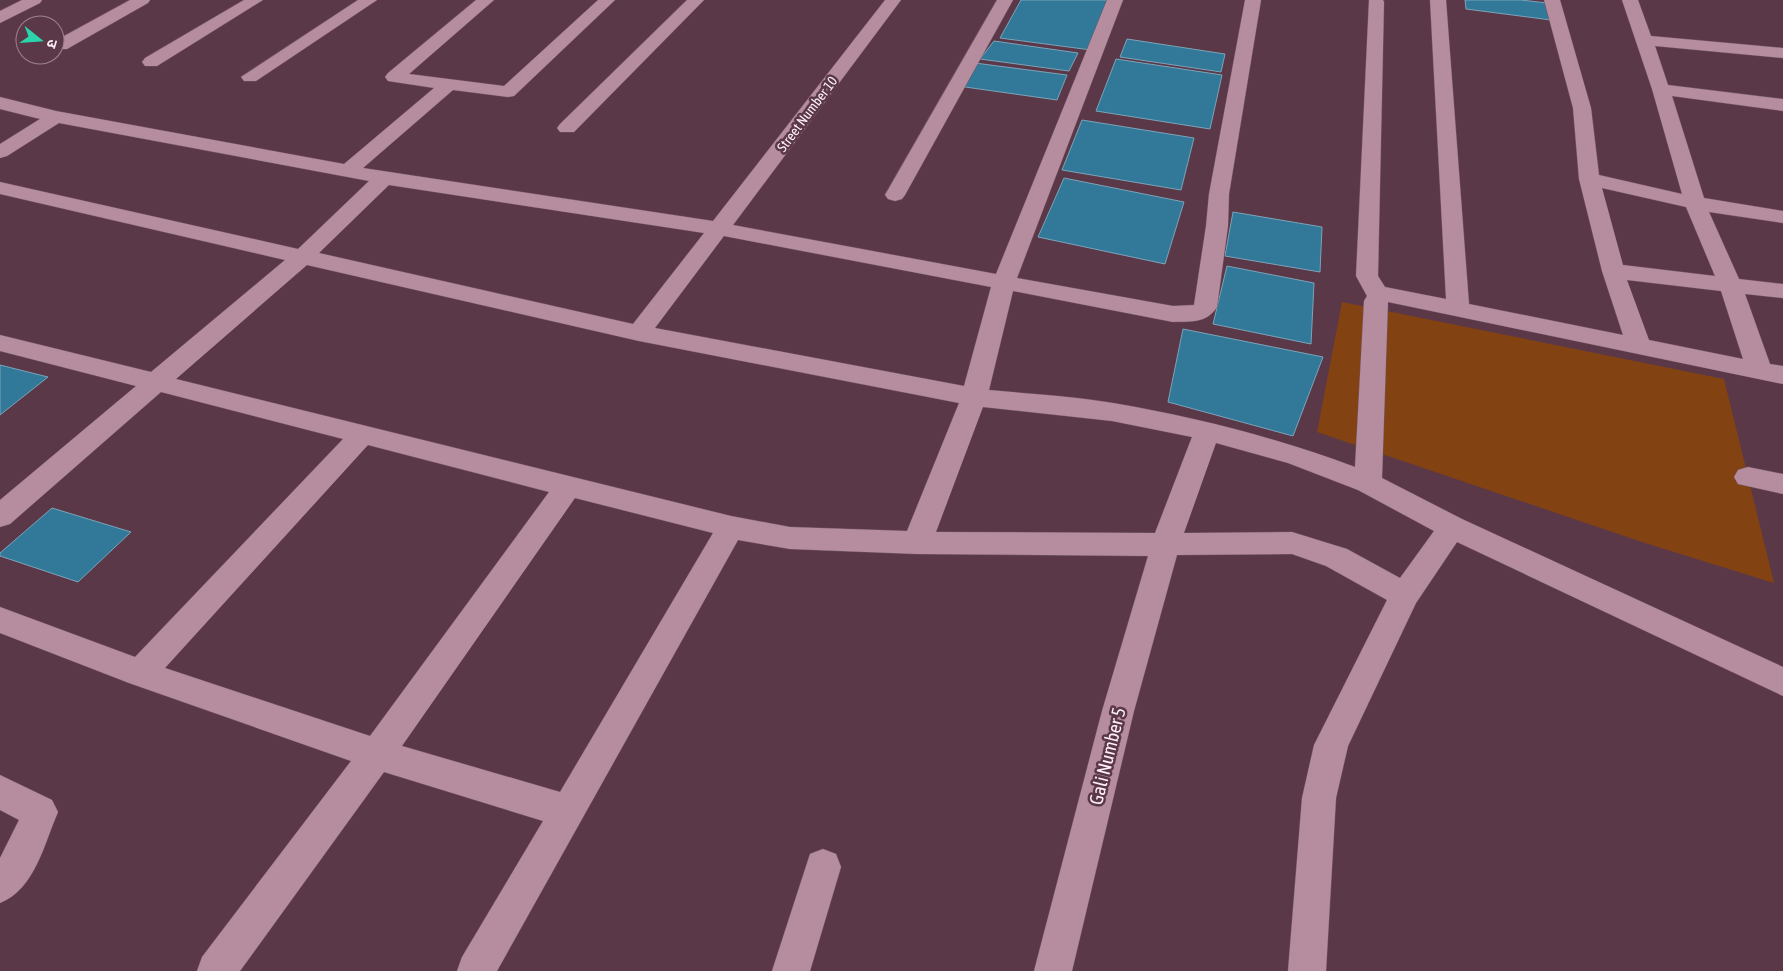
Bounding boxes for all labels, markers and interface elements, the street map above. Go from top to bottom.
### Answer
north arrow [15,15,65,65]
text: उ [43,38,61,51]
street label: Street Number 10 [774,73,841,155]
street label: Gali Number 5 [1084,705,1130,807]

